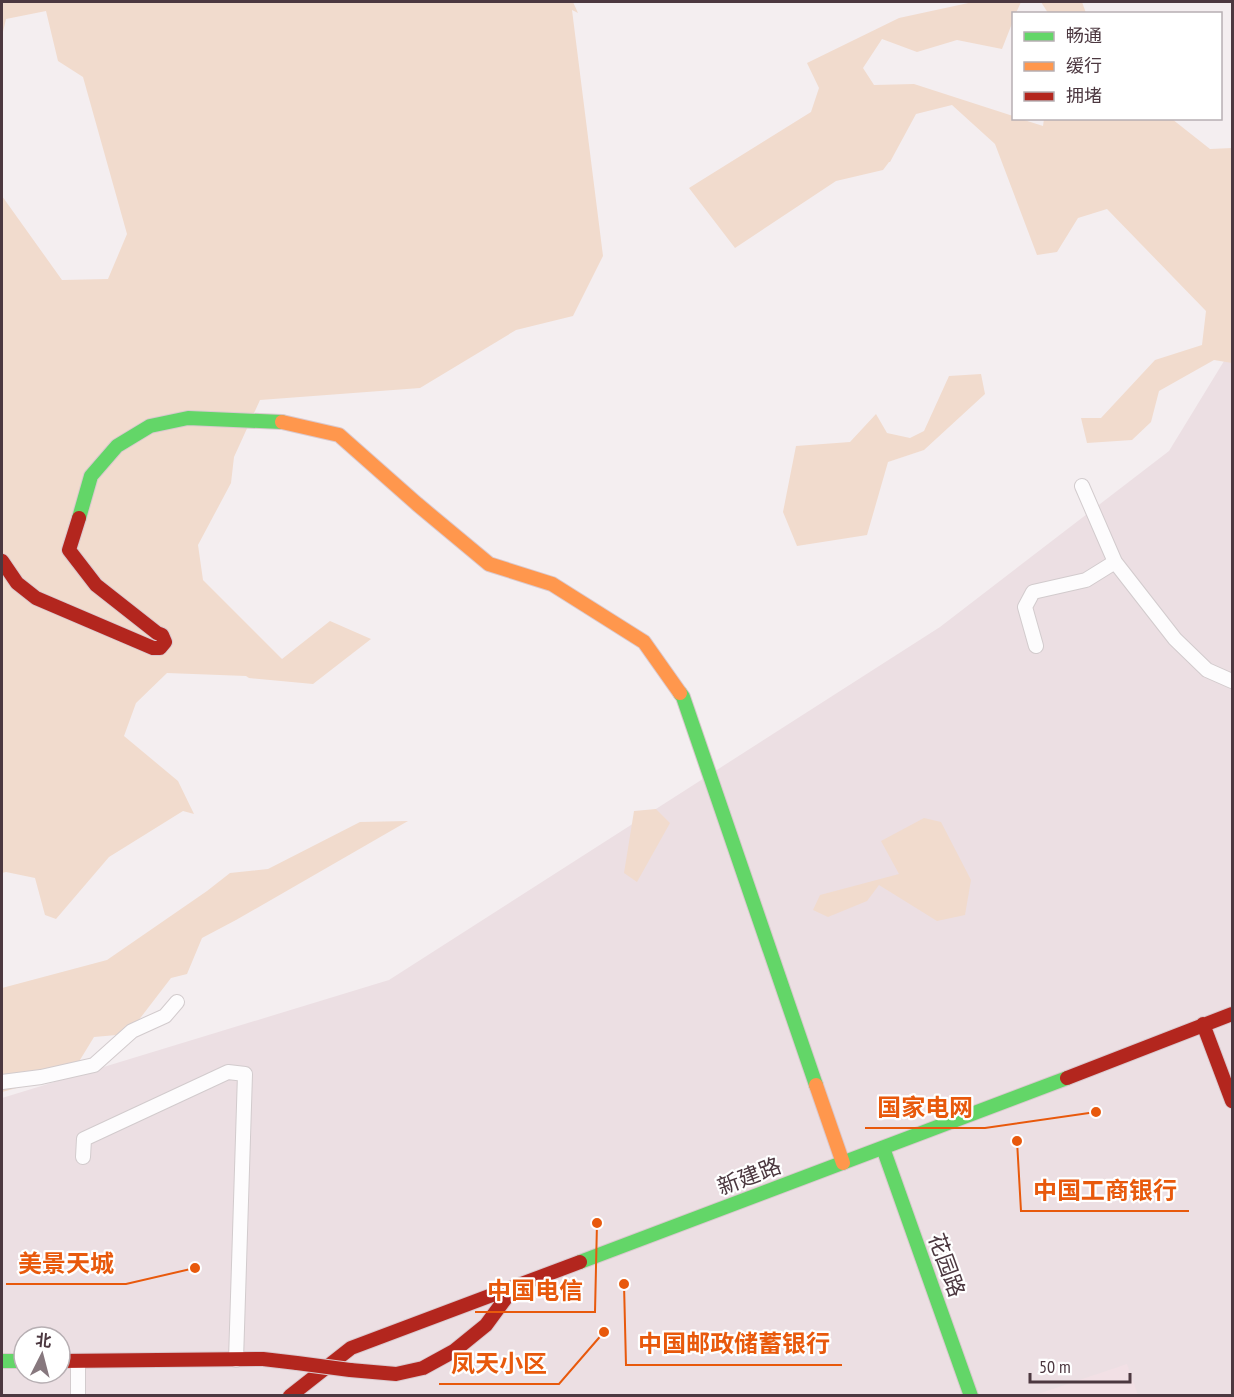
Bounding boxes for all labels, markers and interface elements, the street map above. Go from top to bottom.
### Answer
legend [1012,12,1222,120]
text: 畅通 [1066,24,1102,47]
text: 缓行 [1066,54,1102,77]
text: 拥堵 [1066,84,1102,107]
callout: 国家电网 [865,1086,985,1128]
text: 国家电网 [877,1092,973,1123]
street label: 新建路 [713,1151,785,1201]
callout: 中国工商银行 [1021,1169,1189,1211]
text: 中国工商银行 [1033,1175,1177,1206]
street label: 花园路 [923,1229,971,1301]
callout: 美景天城 [6,1242,126,1284]
text: 美景天城 [18,1248,114,1279]
callout: 中国电信 [475,1270,595,1312]
text: 中国电信 [487,1275,583,1306]
callout: 中国邮政储蓄银行 [626,1323,842,1365]
north arrow [12,1325,72,1385]
text: 中国邮政储蓄银行 [638,1328,830,1359]
text: 北 [35,1329,53,1351]
callout: 凤天小区 [439,1342,559,1384]
scale bar [1030,1346,1130,1384]
text: 凤天小区 [451,1348,547,1379]
text: 50 m [1039,1355,1071,1378]

